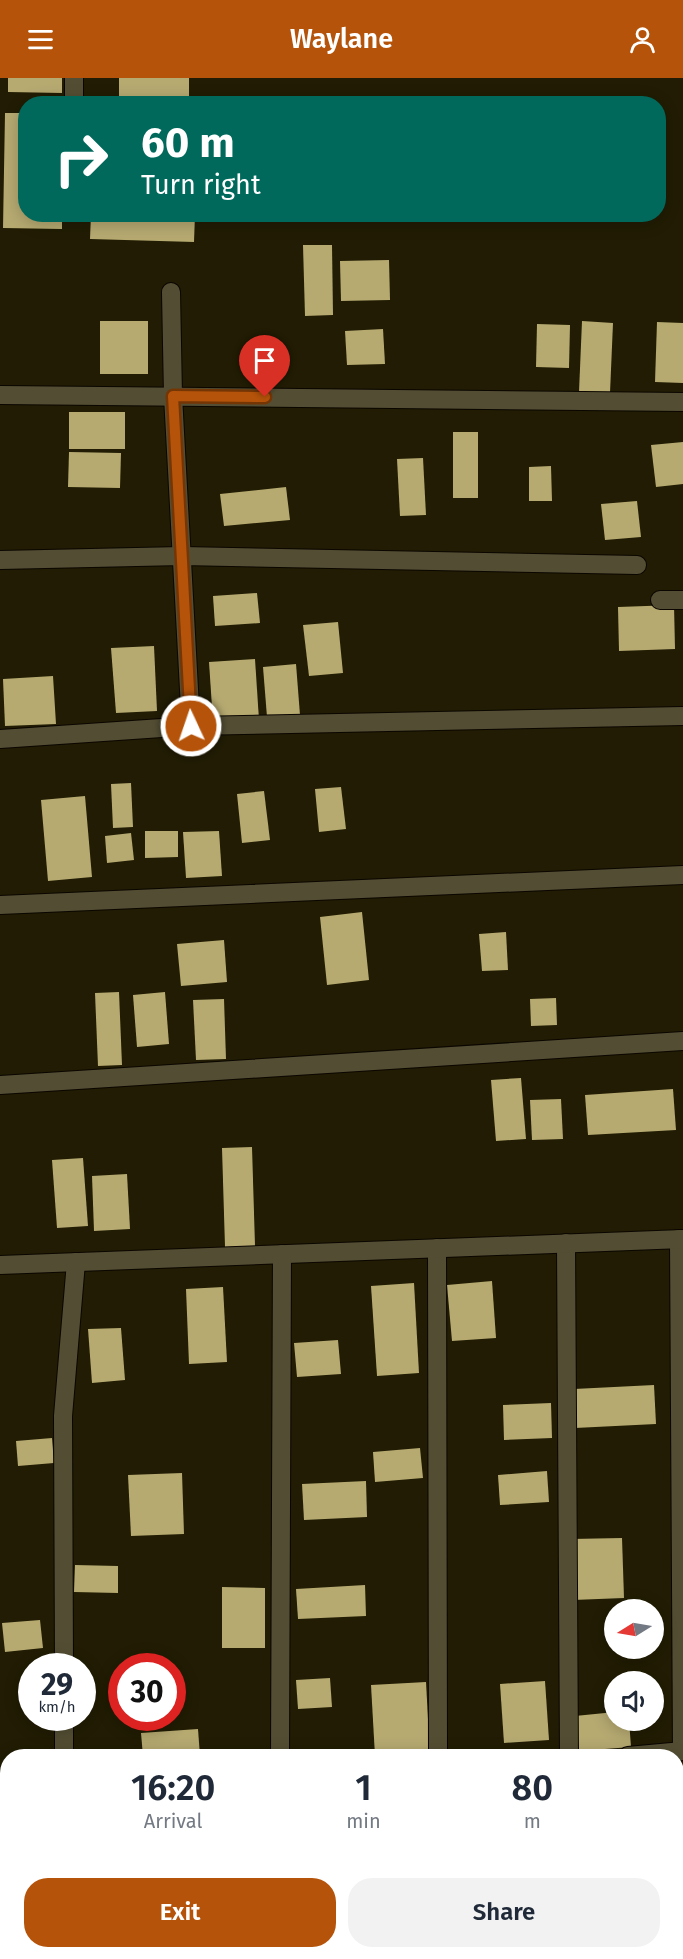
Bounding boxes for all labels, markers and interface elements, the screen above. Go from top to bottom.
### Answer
icon: menu [24,23,57,56]
text: Waylane [290,23,393,55]
icon: person [626,23,659,56]
text: 60 m [141,118,235,168]
icon: right [42,120,120,198]
text: Turn right [141,169,261,201]
pin [239,335,290,397]
icon: arrive [248,344,281,377]
position arrow [159,694,223,758]
north arrow [604,1599,664,1659]
map controls [604,1599,664,1731]
speed limit sign: 30 [108,1653,186,1731]
text: 29 [41,1667,73,1703]
button: sound [604,1671,664,1731]
text: km/h [38,1698,76,1716]
text: 16:20 [131,1766,215,1810]
text: 1 [355,1766,372,1810]
text: 80 [512,1766,553,1810]
text: Arrival [144,1809,202,1833]
text: min [346,1809,381,1833]
text: m [524,1809,541,1833]
button: Exit [24,1878,336,1947]
button: Share [348,1878,660,1947]

